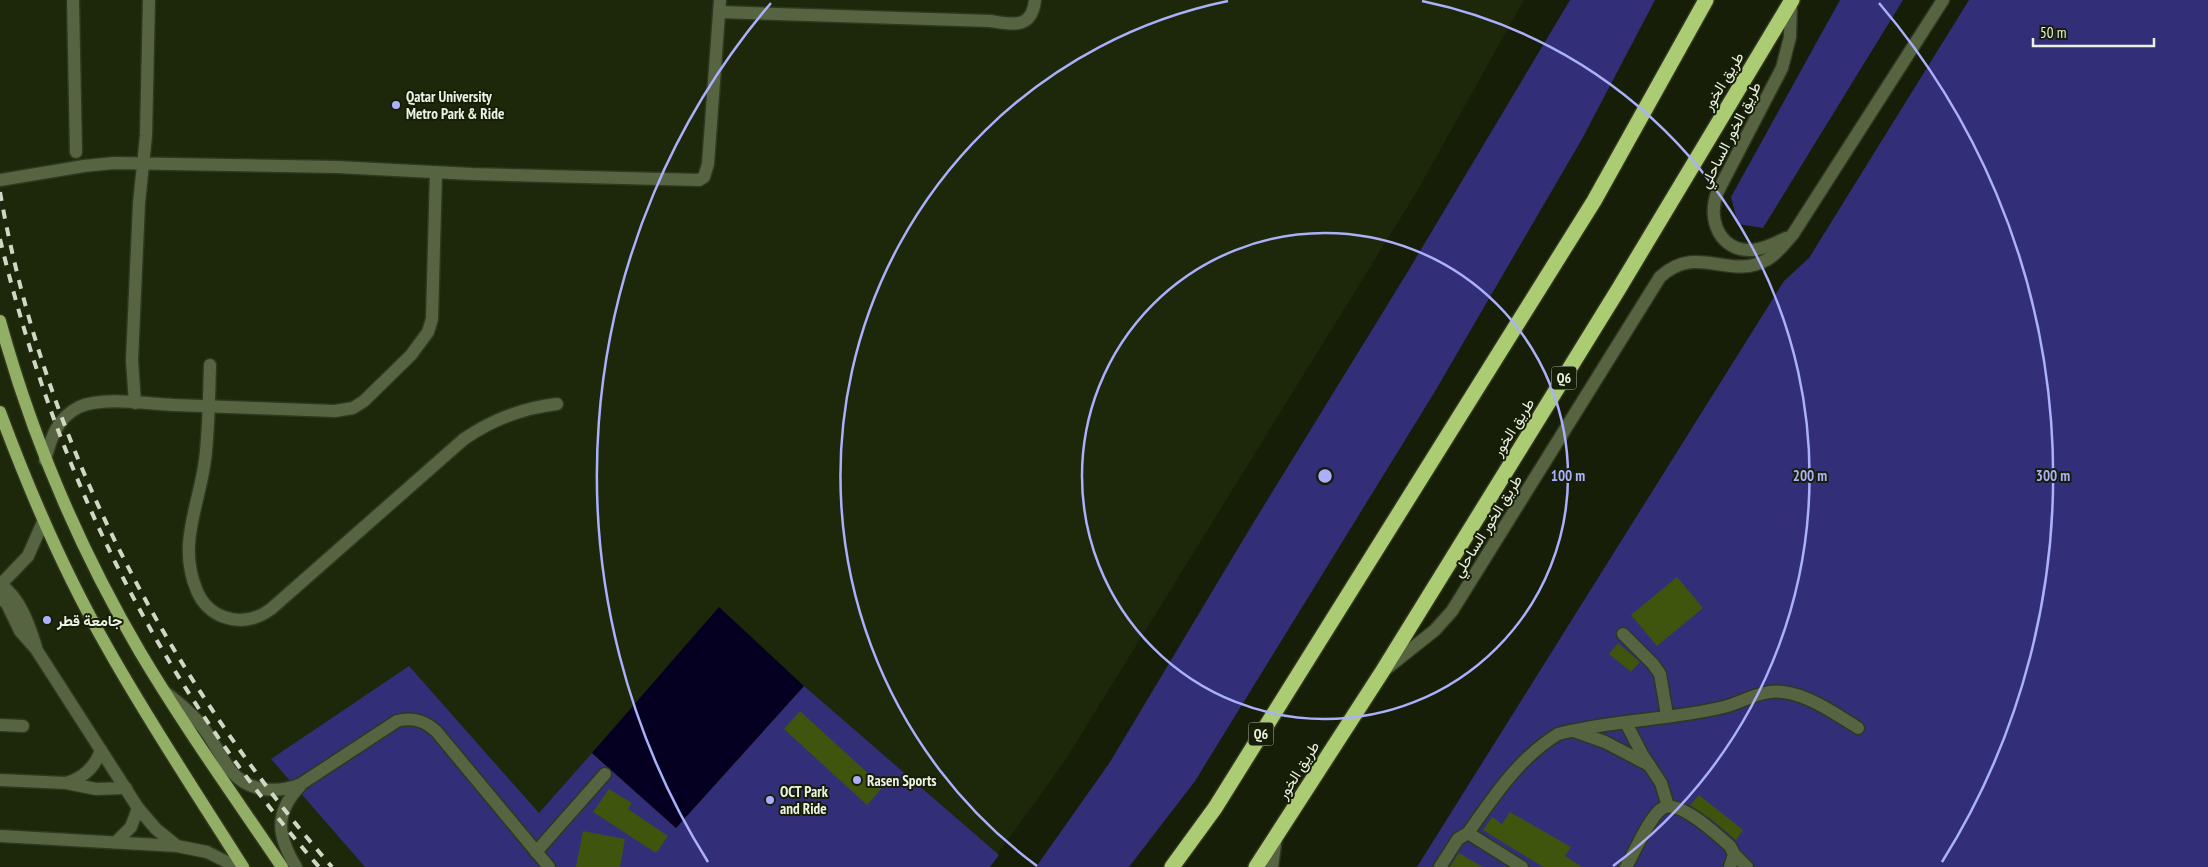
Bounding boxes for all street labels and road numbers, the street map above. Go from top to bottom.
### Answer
street label: طريق الخور [1698,48,1749,115]
street label: طريق الخور الساحلي [1695,78,1769,193]
road number: Q6 [1552,366,1576,389]
street label: طريق الخور [1487,394,1539,461]
street label: طريق الخور الساحلي [1448,471,1530,583]
road number: Q6 [1248,722,1274,746]
street label: طريق الخور [1272,737,1324,804]

